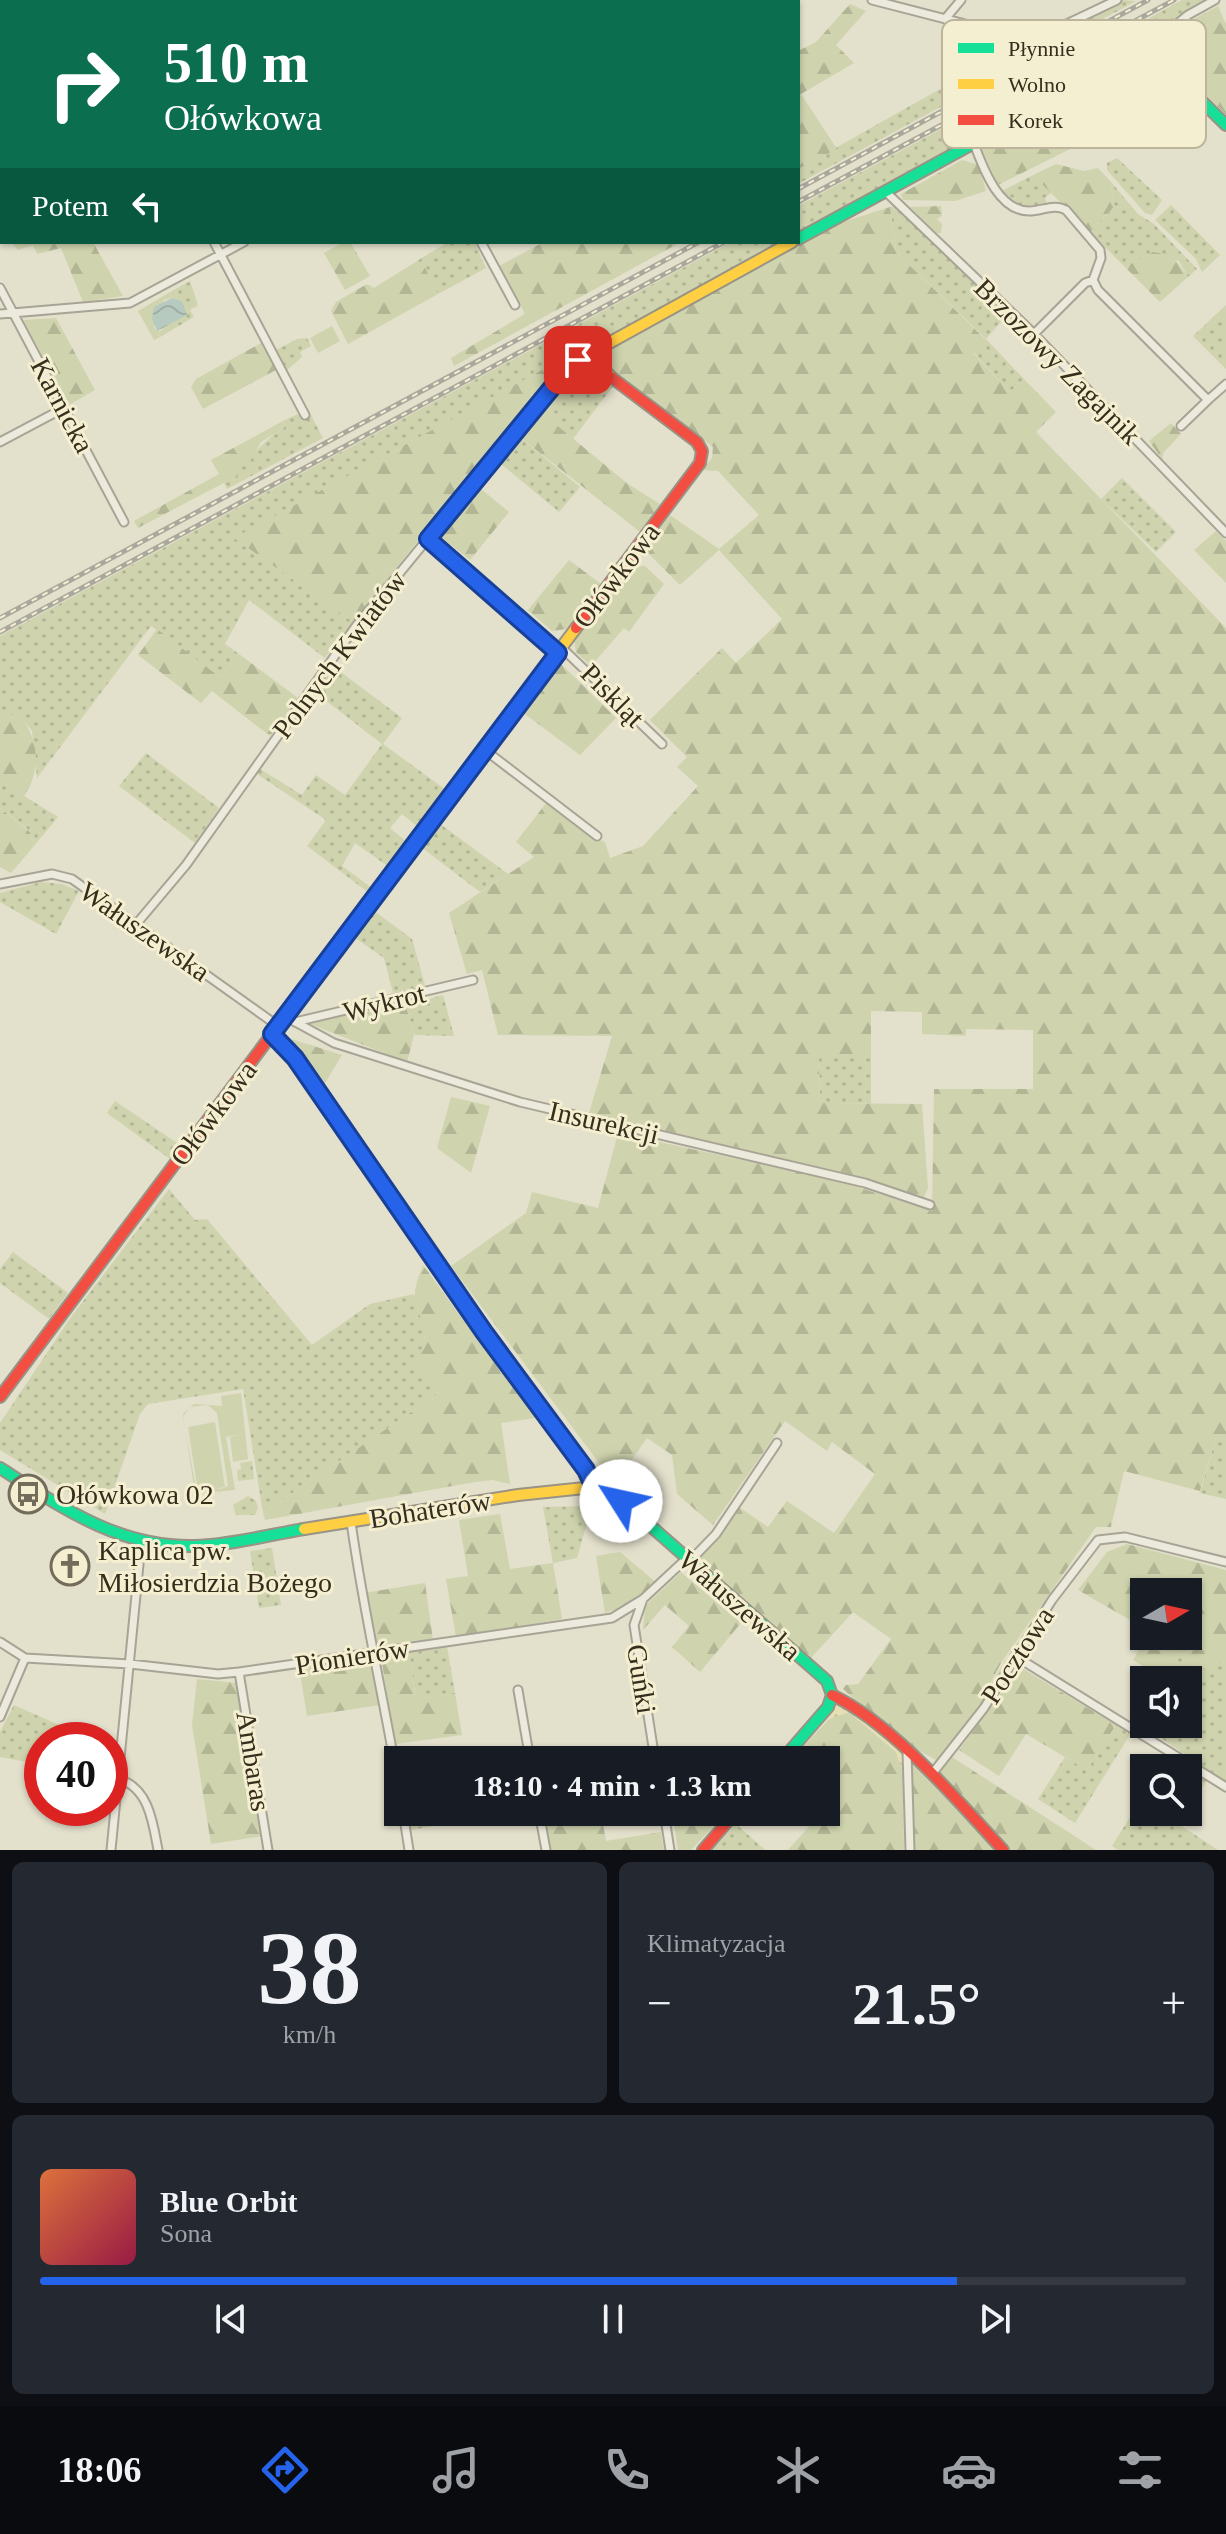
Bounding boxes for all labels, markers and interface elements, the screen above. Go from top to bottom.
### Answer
legend [942,20,1206,148]
icon: right [32,32,136,136]
text: 510 m [164,32,309,94]
text: Płynnie [1008,36,1075,61]
text: Wolno [1008,72,1066,97]
text: Ołówkowa [164,98,322,138]
text: Korek [1008,108,1063,133]
icon: left [125,184,169,228]
text: Potem [32,189,109,222]
street label: Brzozowy Zagajnik [968,272,1147,451]
pin [544,326,612,394]
icon: arrive [556,338,600,382]
street label: Karnicka [25,353,101,458]
street label: Ołówkowa [567,516,666,634]
street label: Polnych Kwiatów [266,564,413,744]
street label: Piskląt [575,657,651,733]
street label: Wałuszewska [74,875,216,988]
street label: Wykrot [340,977,429,1028]
street label: Ołówkowa [164,1054,263,1172]
street label: Insurekcji [546,1095,662,1150]
position arrow [579,1459,663,1543]
bus stop icon: Ołówkowa 02 [7,1473,49,1515]
place label: Ołówkowa 02 [56,1479,214,1510]
street label: Bohaterów [367,1484,494,1534]
place label: Kaplica pw. Miłosierdzia Bożego [98,1535,332,1598]
street label: Wałuszewska [672,1544,808,1667]
church icon: Kaplica pw. Miłosierdzia Bożego [49,1545,91,1587]
north arrow [1130,1578,1202,1650]
map controls [1130,1578,1202,1826]
street label: Pocztowa [975,1601,1060,1709]
street label: Pionierów [293,1632,412,1681]
street label: Guńki [621,1642,662,1716]
button: sound [1130,1666,1202,1738]
street label: Ambaras [230,1709,277,1813]
speed limit sign: 40 [24,1722,128,1826]
button: search [1130,1754,1202,1826]
text: 18:10 · 4 min · 1.3 km [472,1769,752,1802]
text: 38 [258,1910,362,2025]
text: Klimatyzacja [647,1929,786,1958]
text: 21.5° [852,1971,981,2037]
text: − [647,1979,672,2028]
text: + [1161,1979,1186,2028]
text: km/h [283,2020,336,2049]
text: Blue Orbit [160,2185,298,2218]
text: Sona [160,2219,212,2248]
icon: previous [209,2297,253,2341]
icon: pause [591,2297,635,2341]
icon: next [973,2297,1017,2341]
icon: directions [257,2442,313,2498]
icon: music [428,2442,484,2498]
icon: phone [599,2442,655,2498]
icon: climate [770,2442,826,2498]
icon: car [941,2442,997,2498]
icon: filters [1112,2442,1168,2498]
text: 18:06 [58,2450,142,2490]

